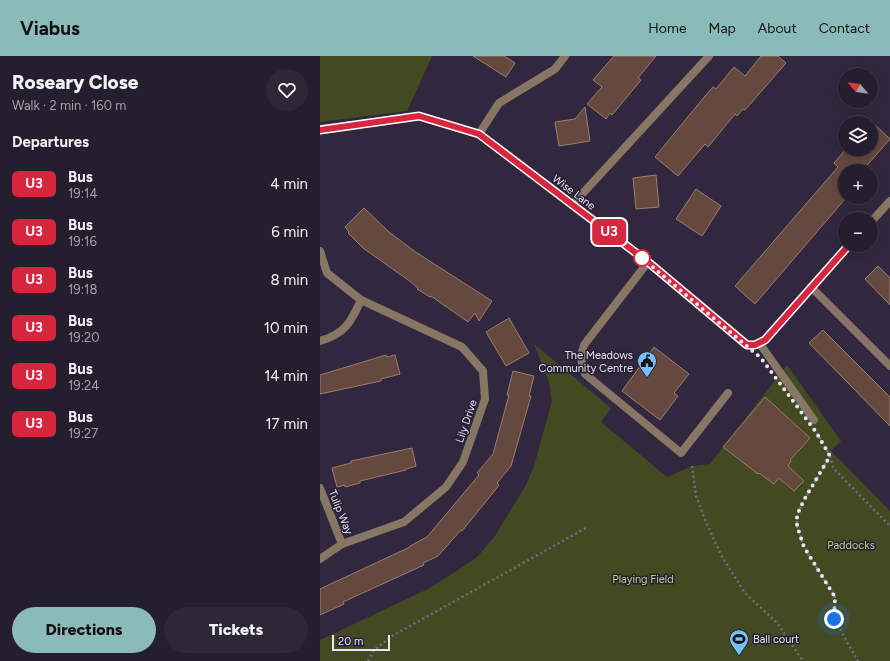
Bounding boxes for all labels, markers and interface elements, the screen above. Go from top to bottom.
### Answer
text: Viabus [20,17,80,40]
text: Home [648,20,687,37]
text: Map [709,20,736,37]
text: About [758,20,797,37]
text: Contact [819,20,870,37]
north arrow [838,68,878,108]
map controls [838,68,878,252]
button: heart [266,69,308,111]
text: Roseary Close [12,71,138,94]
text: Walk · 2 min · 160 m [12,98,126,113]
button: layers [838,116,878,156]
text: Departures [12,133,89,151]
button: + [838,164,878,204]
text: Bus [68,168,93,186]
street label: Wise Lane [550,172,598,213]
text: U3 [25,175,43,192]
text: 4 min [270,175,308,193]
text: 19:14 [68,186,97,201]
button: − [838,212,878,252]
text: Bus [68,216,93,234]
line badge: U3 [591,219,627,245]
text: U3 [25,223,43,240]
text: 6 min [271,223,308,241]
text: U3 [600,223,618,240]
text: 19:16 [68,234,97,249]
unlabelled marker [633,249,651,267]
text: Bus [68,264,93,282]
text: U3 [25,271,43,288]
text: 8 min [270,271,308,289]
text: 19:18 [68,282,97,297]
text: Bus [68,312,93,330]
text: U3 [25,319,43,336]
text: 10 min [264,319,308,337]
text: 19:20 [68,330,100,345]
place label: The Meadows Community Centre [539,349,633,375]
public building icon: The Meadows Community Centre [636,350,658,378]
text: Bus [68,360,93,378]
text: U3 [25,367,43,384]
text: 14 min [264,367,308,385]
text: 19:24 [68,378,99,393]
street label: Lily Drive [453,398,480,444]
text: Bus [68,408,93,426]
text: U3 [25,415,43,432]
text: 17 min [265,415,308,433]
text: 19:27 [68,426,98,441]
street label: Tulip Way [326,488,356,537]
park label: Paddocks [827,539,875,552]
park label: Playing Field [612,573,674,586]
button: Directions [12,607,156,653]
button: Tickets [164,607,308,653]
your location [824,609,844,629]
sports icon: Ball court [728,628,750,656]
scale bar [332,633,390,652]
place label: Ball court [753,633,799,646]
text: 20 m [338,635,363,648]

